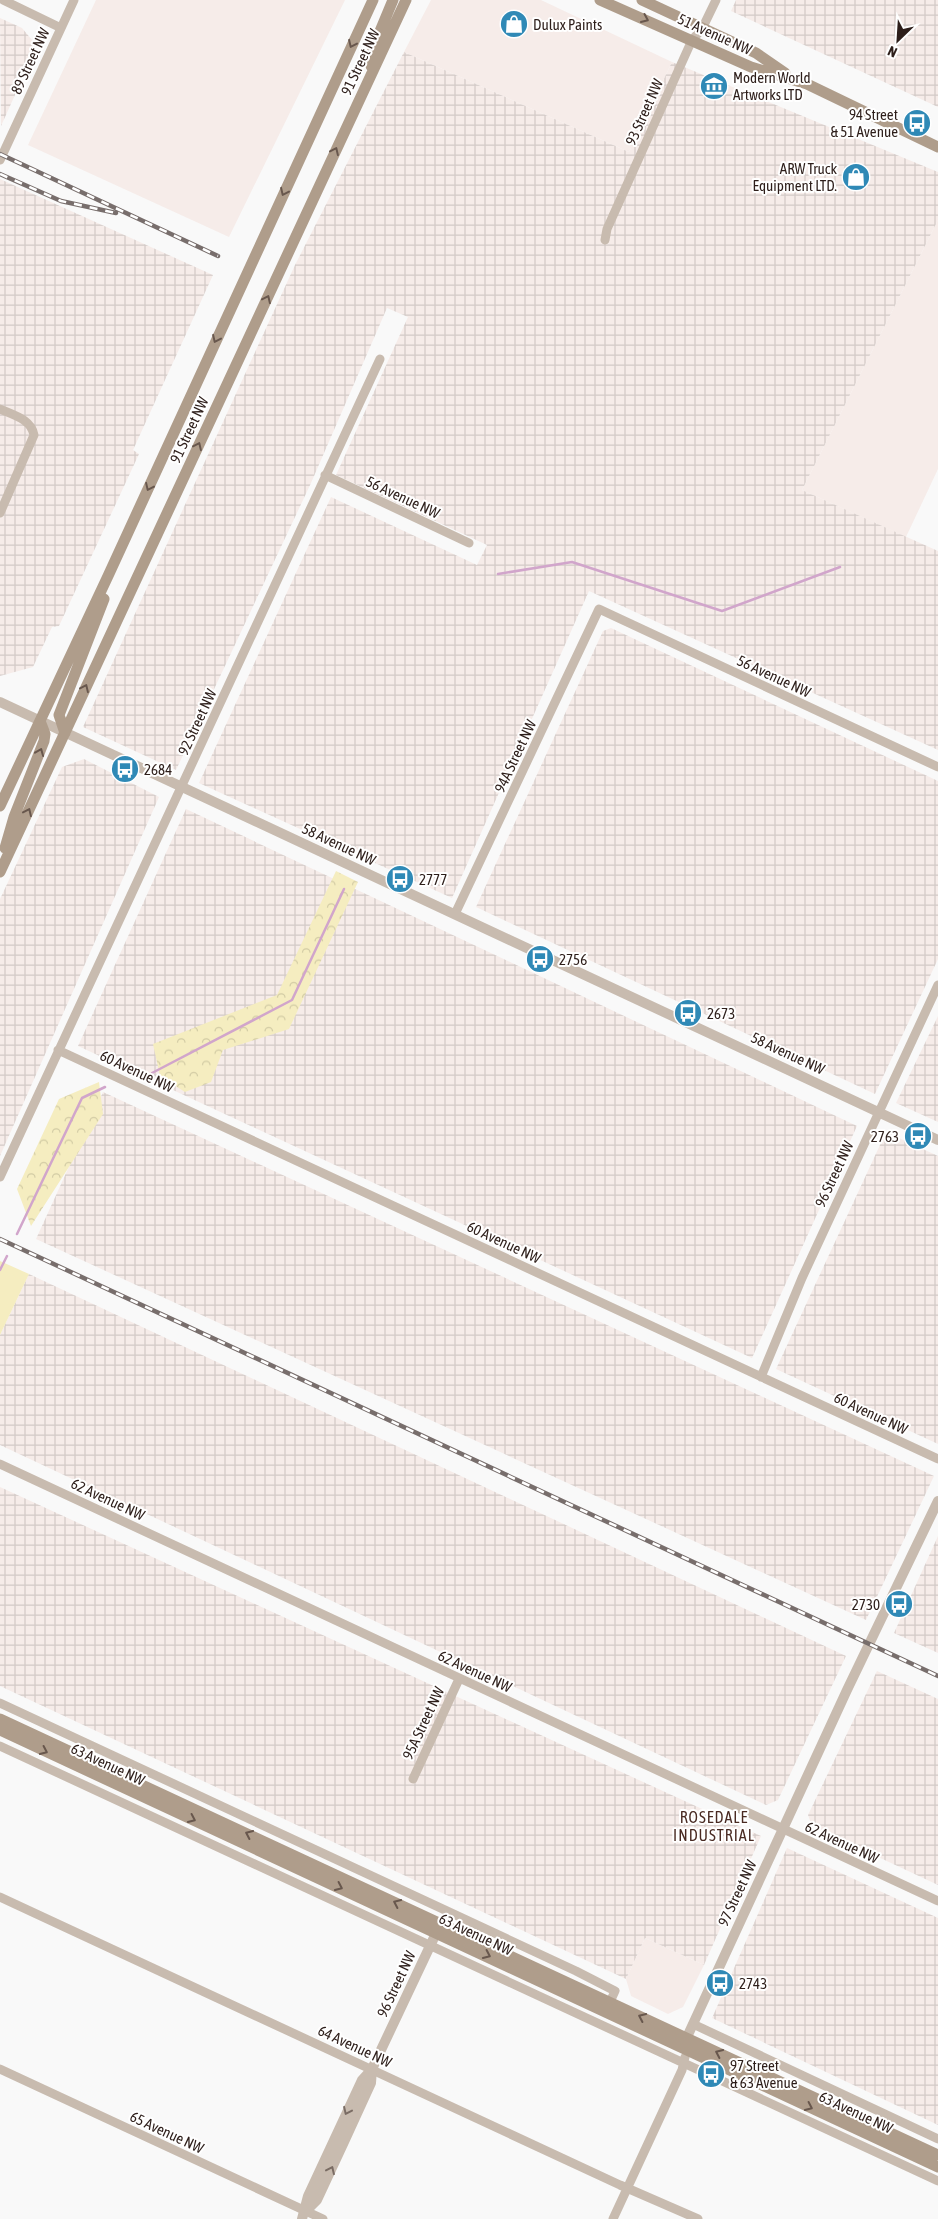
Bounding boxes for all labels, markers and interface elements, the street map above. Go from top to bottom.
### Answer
shop icon: Dulux Paints [499,9,529,39]
street label: 51 Avenue NW [675,10,755,58]
one-way arrow [640,13,649,24]
north arrow [873,15,923,65]
place label: Dulux Paints [533,16,602,33]
street label: 89 Street NW [7,25,53,97]
street label: 91 Street NW [337,26,383,98]
one-way arrow [348,39,358,48]
text: N [885,43,900,61]
place label: Modern World Artworks LTD [733,69,811,103]
museum icon: Modern World Artworks LTD [699,71,729,101]
street label: 93 Street NW [622,76,666,148]
place label: 94 Street & 51 Avenue [830,106,898,140]
bus stop icon: 94 Street & 51 Avenue [902,108,932,138]
one-way arrow [329,147,339,156]
place label: ARW Truck Equipment LTD. [753,160,837,194]
shop icon: ARW Truck Equipment LTD. [841,162,871,192]
one-way arrow [280,187,291,196]
one-way arrow [260,295,270,304]
one-way arrow [212,334,223,343]
street label: 91 Street NW [166,394,212,466]
one-way arrow [192,442,202,451]
street label: 56 Avenue NW [363,473,443,522]
one-way arrow [145,482,155,491]
street label: 56 Avenue NW [734,652,814,701]
one-way arrow [79,685,89,694]
street label: 92 Street NW [174,686,220,758]
street label: 94A Street NW [491,717,539,795]
one-way arrow [34,748,44,757]
bus stop icon: 2684 [110,754,140,784]
place label: 2684 [144,761,172,778]
one-way arrow [22,808,32,817]
street label: 58 Avenue NW [299,820,379,869]
bus stop icon: 2777 [385,864,415,894]
place label: 2777 [419,871,447,888]
bus stop icon: 2756 [525,944,555,974]
place label: 2756 [559,951,587,968]
bus stop icon: 2673 [673,998,703,1028]
place label: 2673 [707,1005,735,1022]
street label: 58 Avenue NW [748,1029,828,1078]
street label: 60 Avenue NW [97,1047,177,1096]
bus stop icon: 2763 [903,1121,933,1151]
place label: 2763 [871,1128,899,1145]
street label: 96 Street NW [811,1138,857,1210]
street label: 60 Avenue NW [464,1218,544,1267]
street label: 60 Avenue NW [831,1389,911,1438]
street label: 62 Avenue NW [68,1475,148,1524]
bus stop icon: 2730 [884,1589,914,1619]
place label: 2730 [852,1596,880,1613]
street label: 62 Avenue NW [435,1647,515,1696]
street label: 95A Street NW [399,1684,447,1762]
street label: 63 Avenue NW [68,1740,148,1789]
one-way arrow [39,1744,48,1755]
district label: ROSEDALE INDUSTRIAL [673,1808,755,1844]
one-way arrow [187,1812,196,1823]
street label: 62 Avenue NW [802,1818,882,1867]
one-way arrow [246,1831,255,1841]
street label: 97 Street NW [714,1857,760,1929]
one-way arrow [334,1881,343,1891]
one-way arrow [393,1899,402,1909]
street label: 63 Avenue NW [436,1910,516,1959]
street label: 96 Street NW [373,1948,419,2020]
one-way arrow [482,1949,491,1960]
bus stop icon: 2743 [705,1968,735,1998]
place label: 2743 [739,1975,767,1992]
one-way arrow [638,2013,647,2023]
street label: 64 Avenue NW [315,2022,395,2071]
one-way arrow [715,2048,724,2059]
place label: 97 Street & 63 Avenue [730,2057,798,2091]
bus stop icon: 97 Street & 63 Avenue [696,2059,726,2089]
street label: 63 Avenue NW [816,2088,896,2137]
one-way arrow [804,2101,813,2111]
one-way arrow [344,2105,354,2114]
street label: 65 Avenue NW [127,2108,207,2157]
one-way arrow [325,2166,335,2175]

